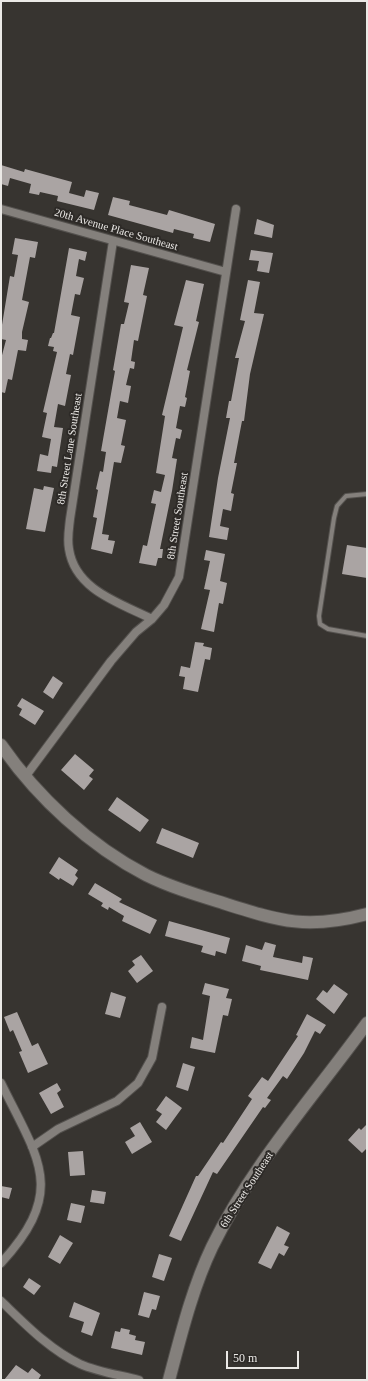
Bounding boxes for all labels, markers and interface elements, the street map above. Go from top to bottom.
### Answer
street label: 20th Avenue Place Southeast [53,206,179,254]
street label: 8th Street Lane Southeast [55,392,85,506]
street label: 8th Street Southeast [165,472,191,560]
street label: 6th Street Southeast [218,1150,276,1230]
scale bar [228,1343,301,1369]
text: 50 m [233,1351,257,1365]

